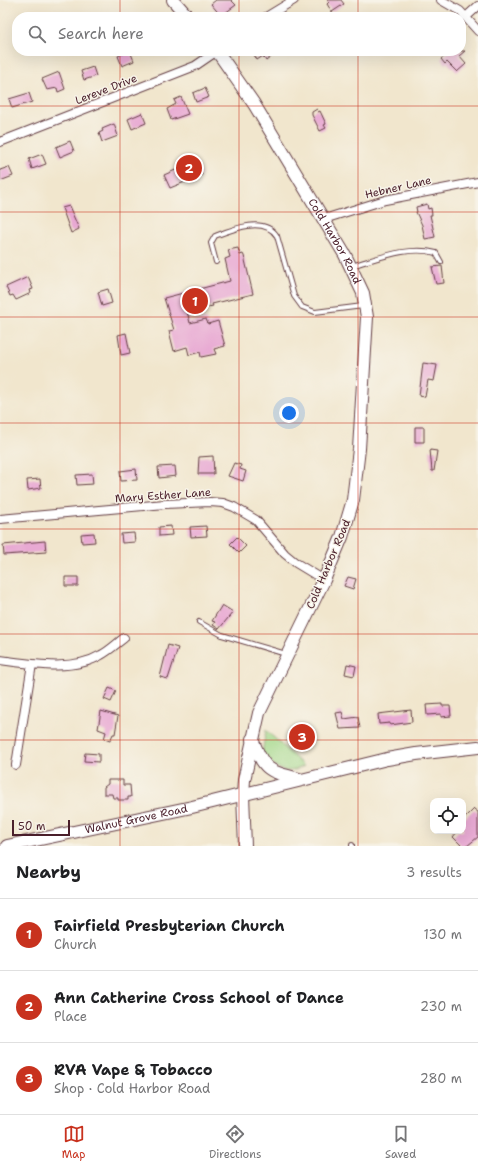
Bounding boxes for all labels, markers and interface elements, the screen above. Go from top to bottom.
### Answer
search box [12,12,466,56]
icon: search [26,23,48,45]
text: Search here [58,24,144,44]
street label: Lereve Drive [73,71,139,108]
pin: 2 [176,153,202,183]
street label: Hebner Lane [363,173,433,202]
street label: Cold Harbor Road [305,196,365,287]
pin: 1 [182,286,208,316]
your location [279,403,299,423]
street label: Mary Esther Lane [115,485,211,506]
street label: Cold Harbor Road [303,517,354,611]
pin: 3 [289,722,315,752]
map controls [430,798,466,834]
button: locate [430,798,466,834]
street label: Walnut Grove Road [84,801,189,837]
scale bar [12,818,70,837]
text: 50 m [18,819,46,834]
text: Nearby [16,861,81,883]
text: 3 results [406,864,462,881]
text: Fairfield Presbyterian Church [54,916,285,936]
text: 1 [26,926,32,943]
text: 130 m [424,926,462,943]
text: Church [54,936,97,953]
text: Ann Catherine Cross School of Dance [54,988,344,1008]
text: 2 [24,998,34,1015]
text: 230 m [420,998,462,1015]
text: Place [54,1008,87,1025]
text: RVA Vape & Tobacco [54,1060,213,1080]
text: 3 [24,1070,34,1087]
text: 280 m [420,1070,462,1087]
text: Shop · Cold Harbor Road [54,1080,210,1097]
tab: Map [62,1123,85,1162]
tab: Directions [209,1123,261,1162]
tab: Saved [385,1123,416,1162]

